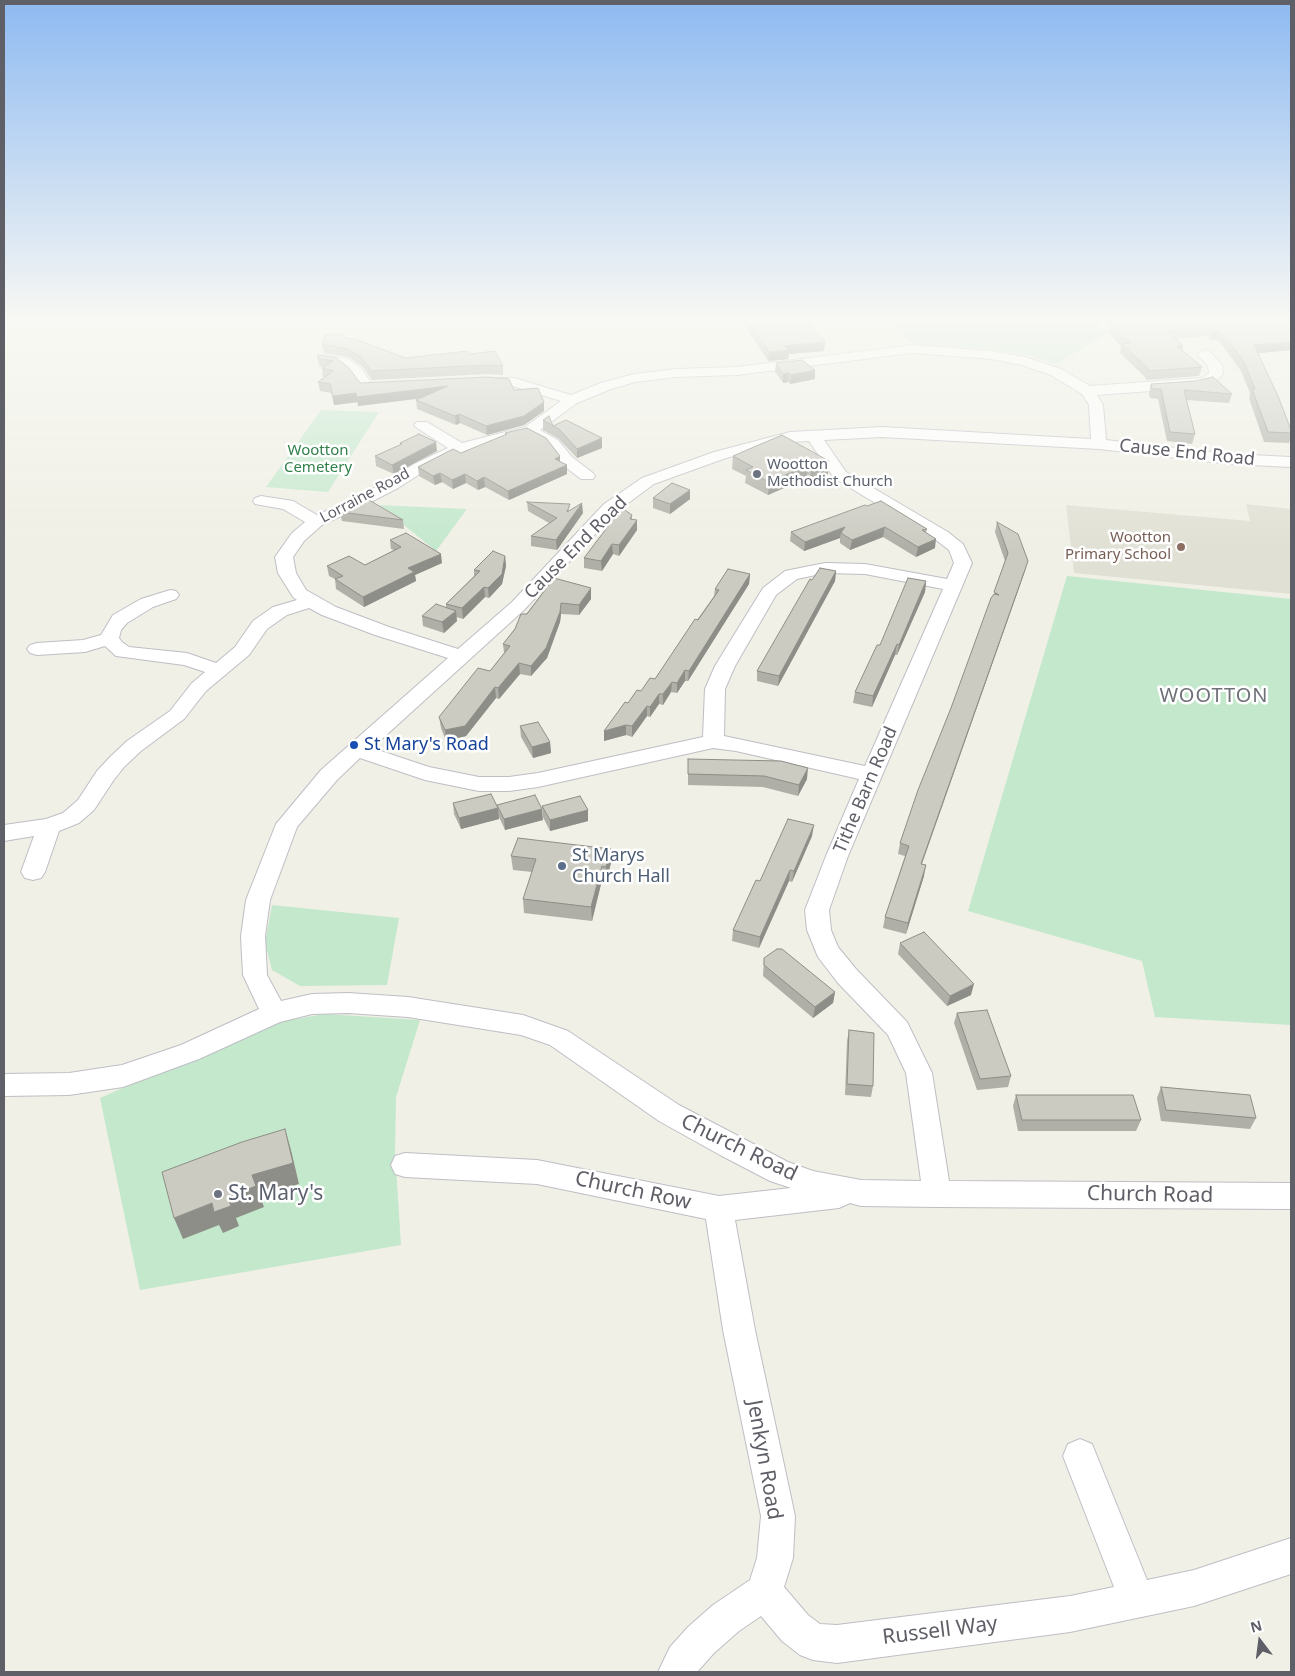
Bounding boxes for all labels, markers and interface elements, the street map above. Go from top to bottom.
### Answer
street label: Cause End Road [1118,435,1256,471]
park label: Wootton Cemetery [284,442,352,477]
place label: Wootton Methodist Church [767,456,893,491]
street label: Lorraine Road [317,465,413,527]
marker: Wootton Methodist Church [751,468,763,480]
street label: Cause End Road [520,492,632,604]
place label: Wootton Primary School [1065,529,1171,564]
marker: Wootton Primary School [1175,541,1187,553]
district label: WOOTTON [1159,684,1269,708]
street label: Tithe Barn Road [830,723,902,857]
place label: St Mary's Road [364,734,489,756]
marker: St Mary's Road [348,739,360,751]
place label: St Marys Church Hall [572,845,670,888]
marker: St Marys Church Hall [556,860,568,872]
street label: Church Road [677,1109,801,1187]
street label: Church Row [573,1166,693,1216]
place label: St. Mary's [228,1181,323,1207]
street label: Church Road [1087,1181,1213,1209]
marker: St. Mary's [212,1188,224,1200]
street label: Jenkyn Road [741,1398,787,1522]
street label: Russell Way [881,1611,999,1651]
text: N [1248,1615,1264,1637]
north arrow [1235,1616,1285,1666]

